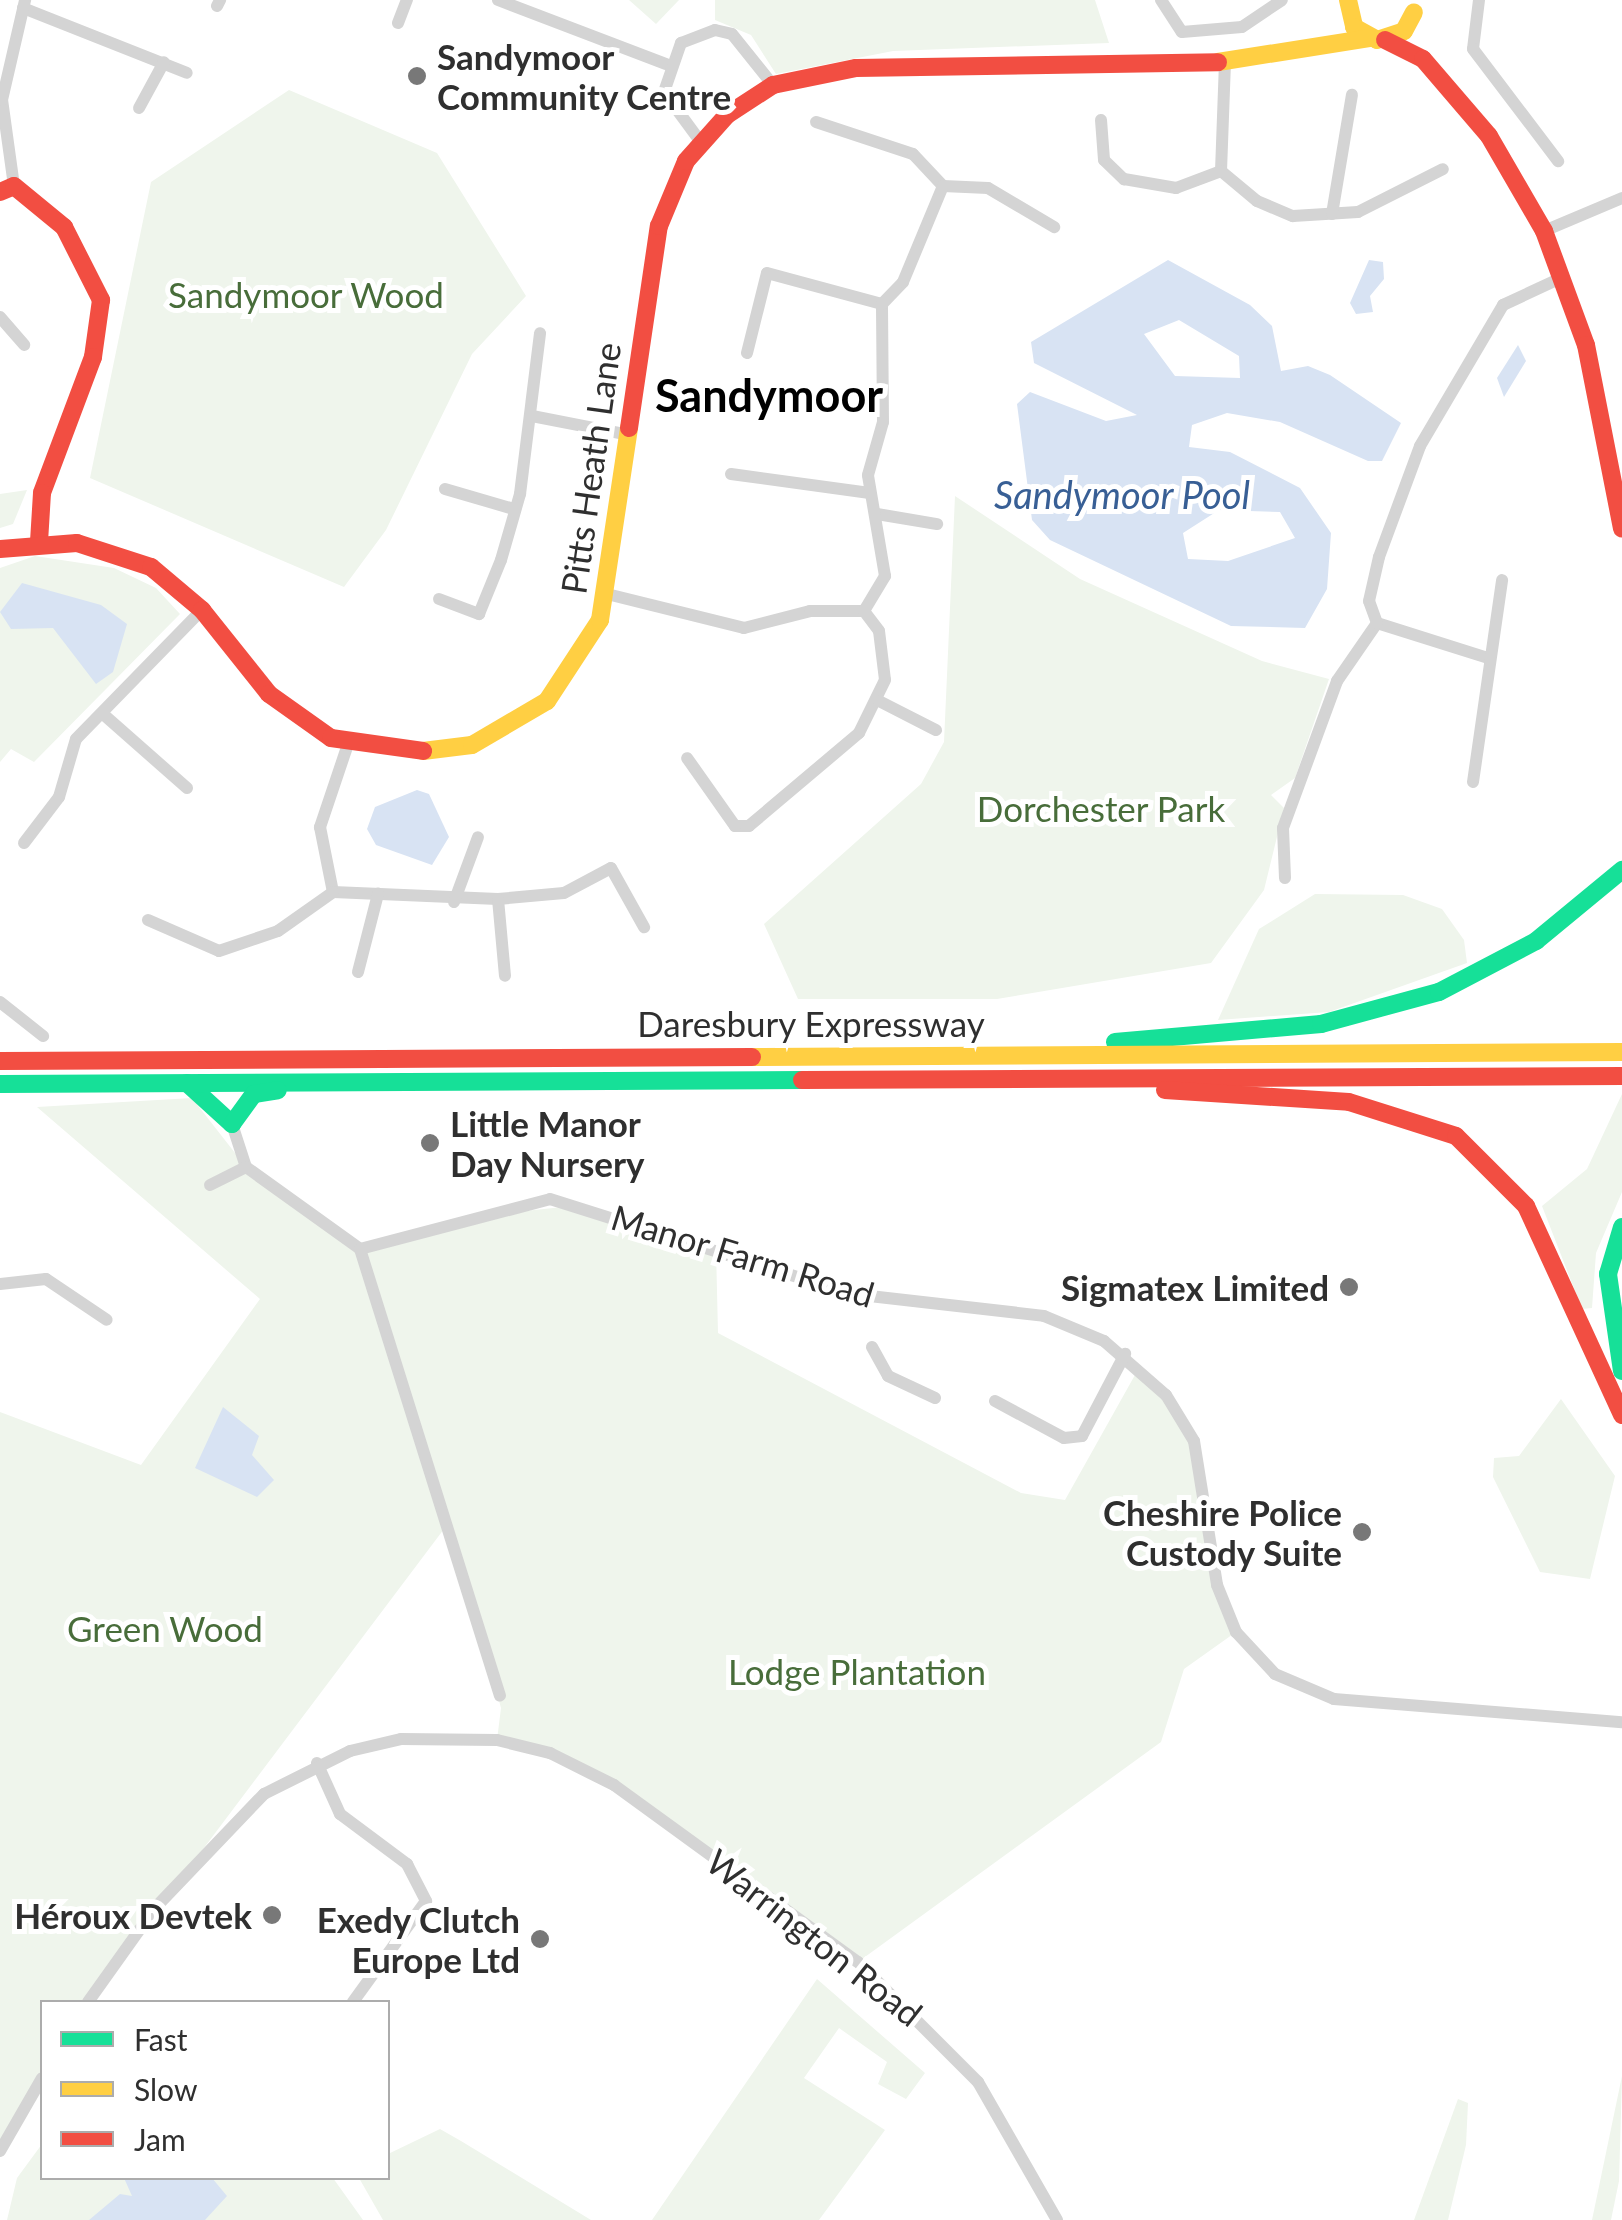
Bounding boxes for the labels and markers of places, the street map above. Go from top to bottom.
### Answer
place label: Sandymoor Community Centre [437,35,732,117]
marker: Sandymoor Community Centre [406,65,428,87]
place label: Little Manor Day Nursery [450,1102,645,1184]
marker: Little Manor Day Nursery [419,1132,441,1154]
place label: Sigmatex Limited [1061,1266,1329,1308]
marker: Sigmatex Limited [1338,1276,1360,1298]
place label: Cheshire Police Custody Suite [1103,1491,1342,1573]
marker: Cheshire Police Custody Suite [1351,1521,1373,1543]
place label: Héroux Devtek [14,1894,252,1936]
place label: Exedy Clutch Europe Ltd [316,1898,520,1980]
marker: Héroux Devtek [261,1904,283,1926]
marker: Exedy Clutch Europe Ltd [529,1928,551,1950]

